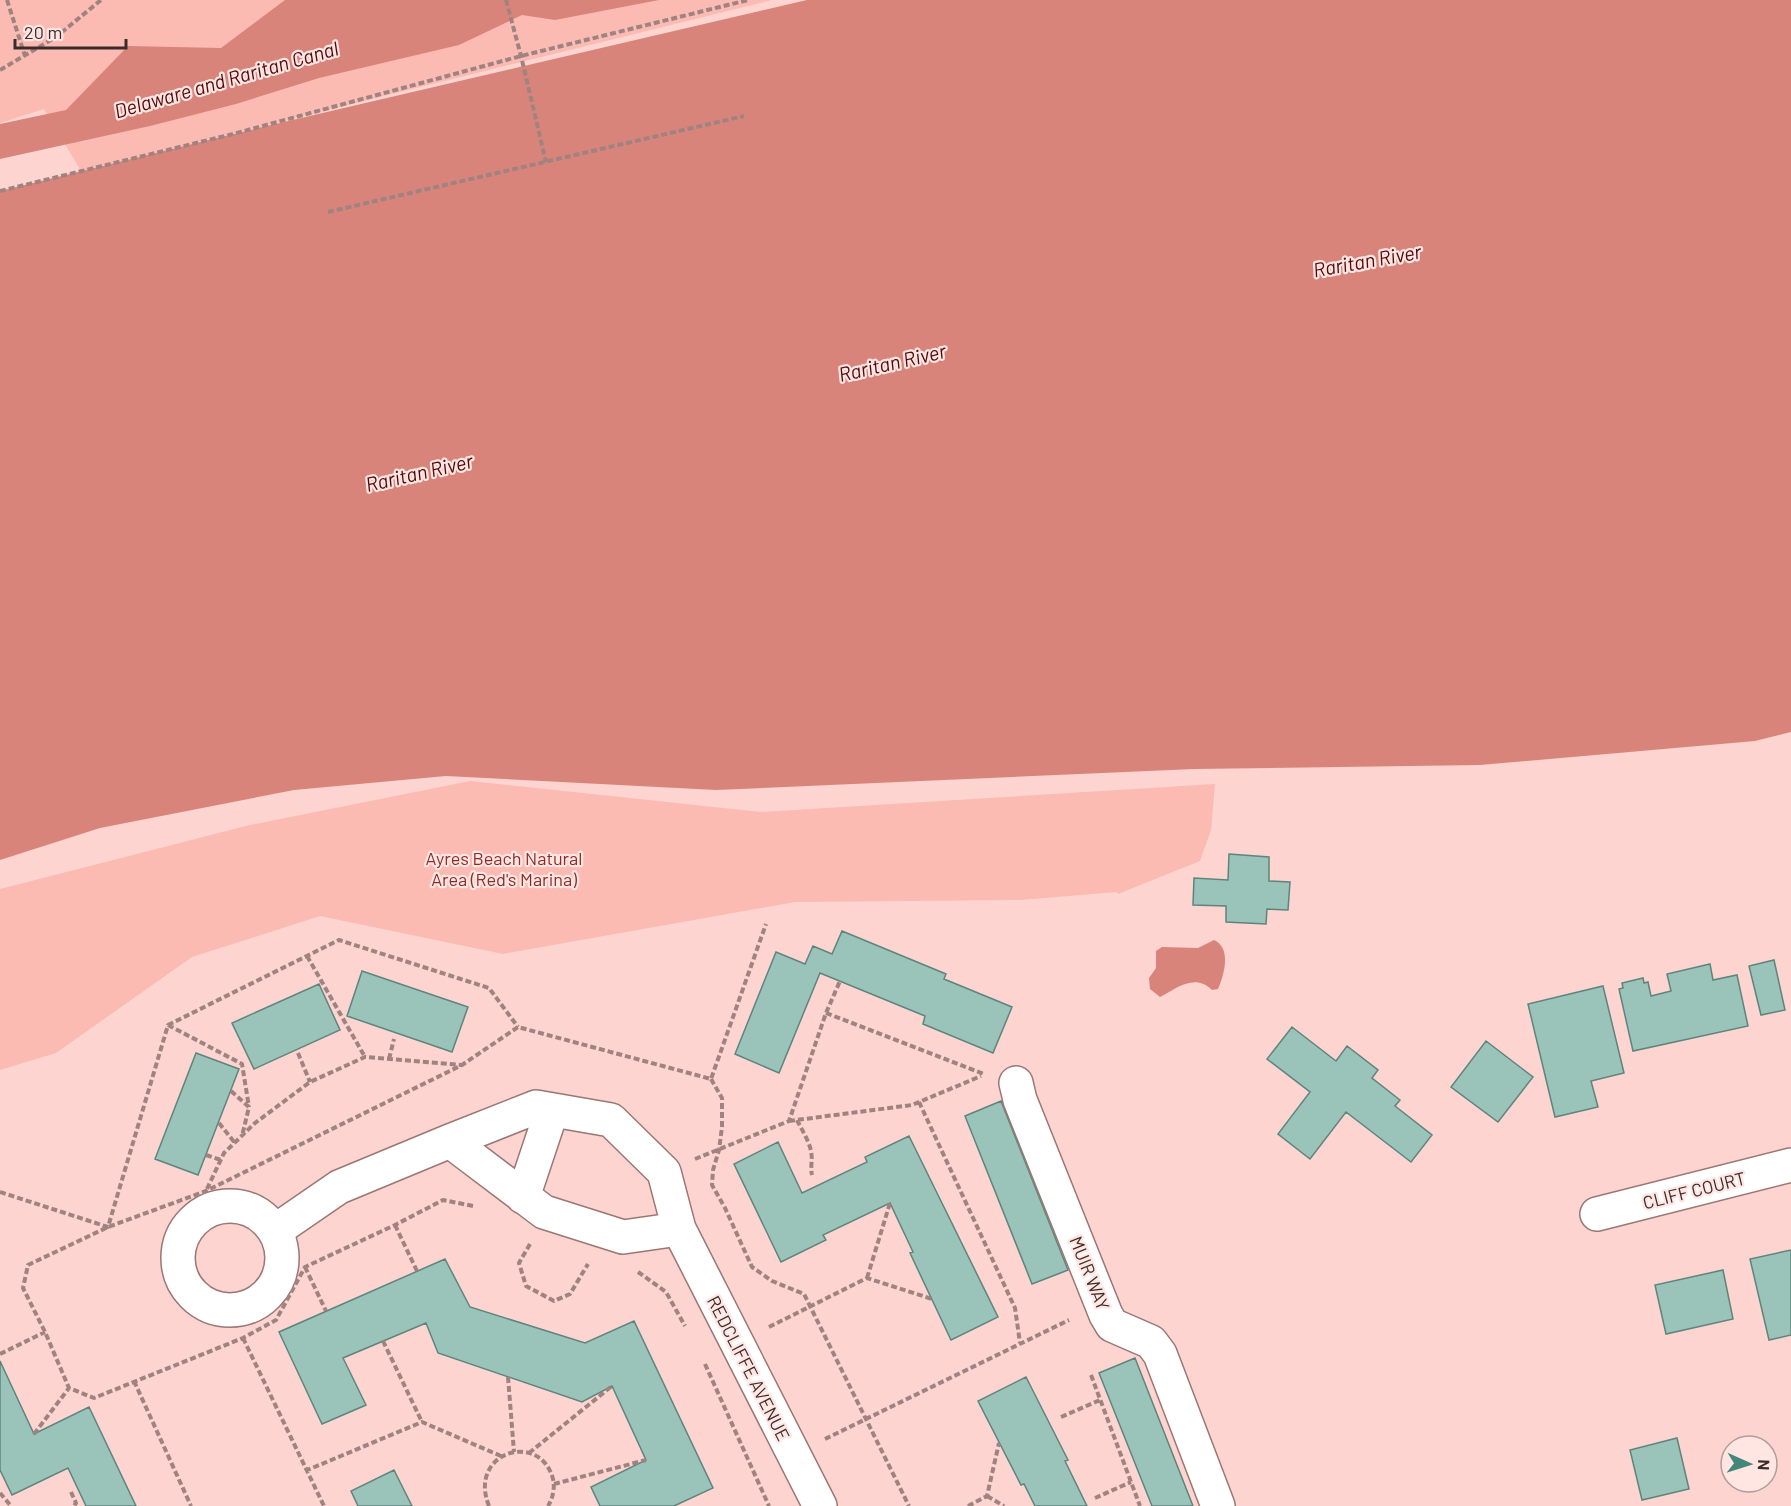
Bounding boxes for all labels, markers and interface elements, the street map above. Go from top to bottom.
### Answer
scale bar [15,12,126,50]
text: 20 m [24,21,62,43]
water label: Delaware and Raritan Canal [111,35,341,123]
water label: Raritan River [1311,239,1424,281]
water label: Raritan River [836,338,949,386]
water label: Raritan River [363,448,476,496]
park label: Ayres Beach Natural Area (Red's Marina) [426,847,582,890]
street label: CLIFF COURT [1640,1167,1748,1213]
street label: MUIR WAY [1065,1233,1115,1313]
street label: REDCLIFFE AVENUE [703,1292,795,1444]
north arrow [1719,1434,1779,1494]
text: N [1755,1459,1774,1471]

